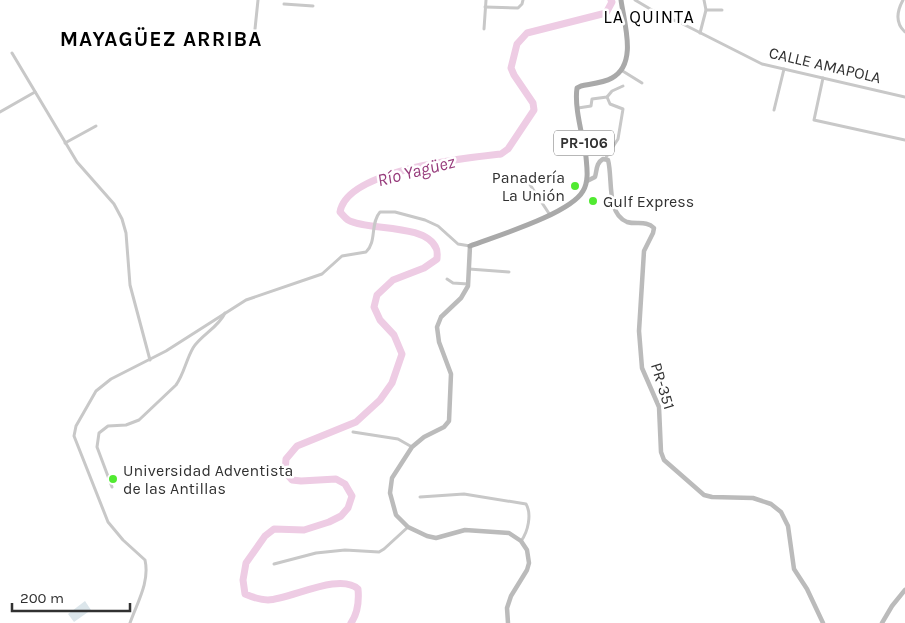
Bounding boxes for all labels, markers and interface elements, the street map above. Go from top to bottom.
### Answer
district label: LA QUINTA [603,6,695,28]
district label: MAYAGÜEZ ARRIBA [60,27,262,51]
street label: CALLE AMAPOLA [767,43,883,87]
road number: PR-106 [554,130,614,156]
water label: Río Yagüez [375,151,457,191]
place label: Panadería La Unión [492,168,565,205]
marker: Panadería La Unión [569,180,581,192]
place label: Gulf Express [603,192,694,211]
marker: Gulf Express [587,195,599,207]
street label: PR-351 [647,360,679,412]
place label: Universidad Adventista de las Antillas [123,461,293,498]
marker: Universidad Adventista de las Antillas [107,473,119,485]
scale bar [12,580,130,612]
text: 200 m [20,589,64,607]

